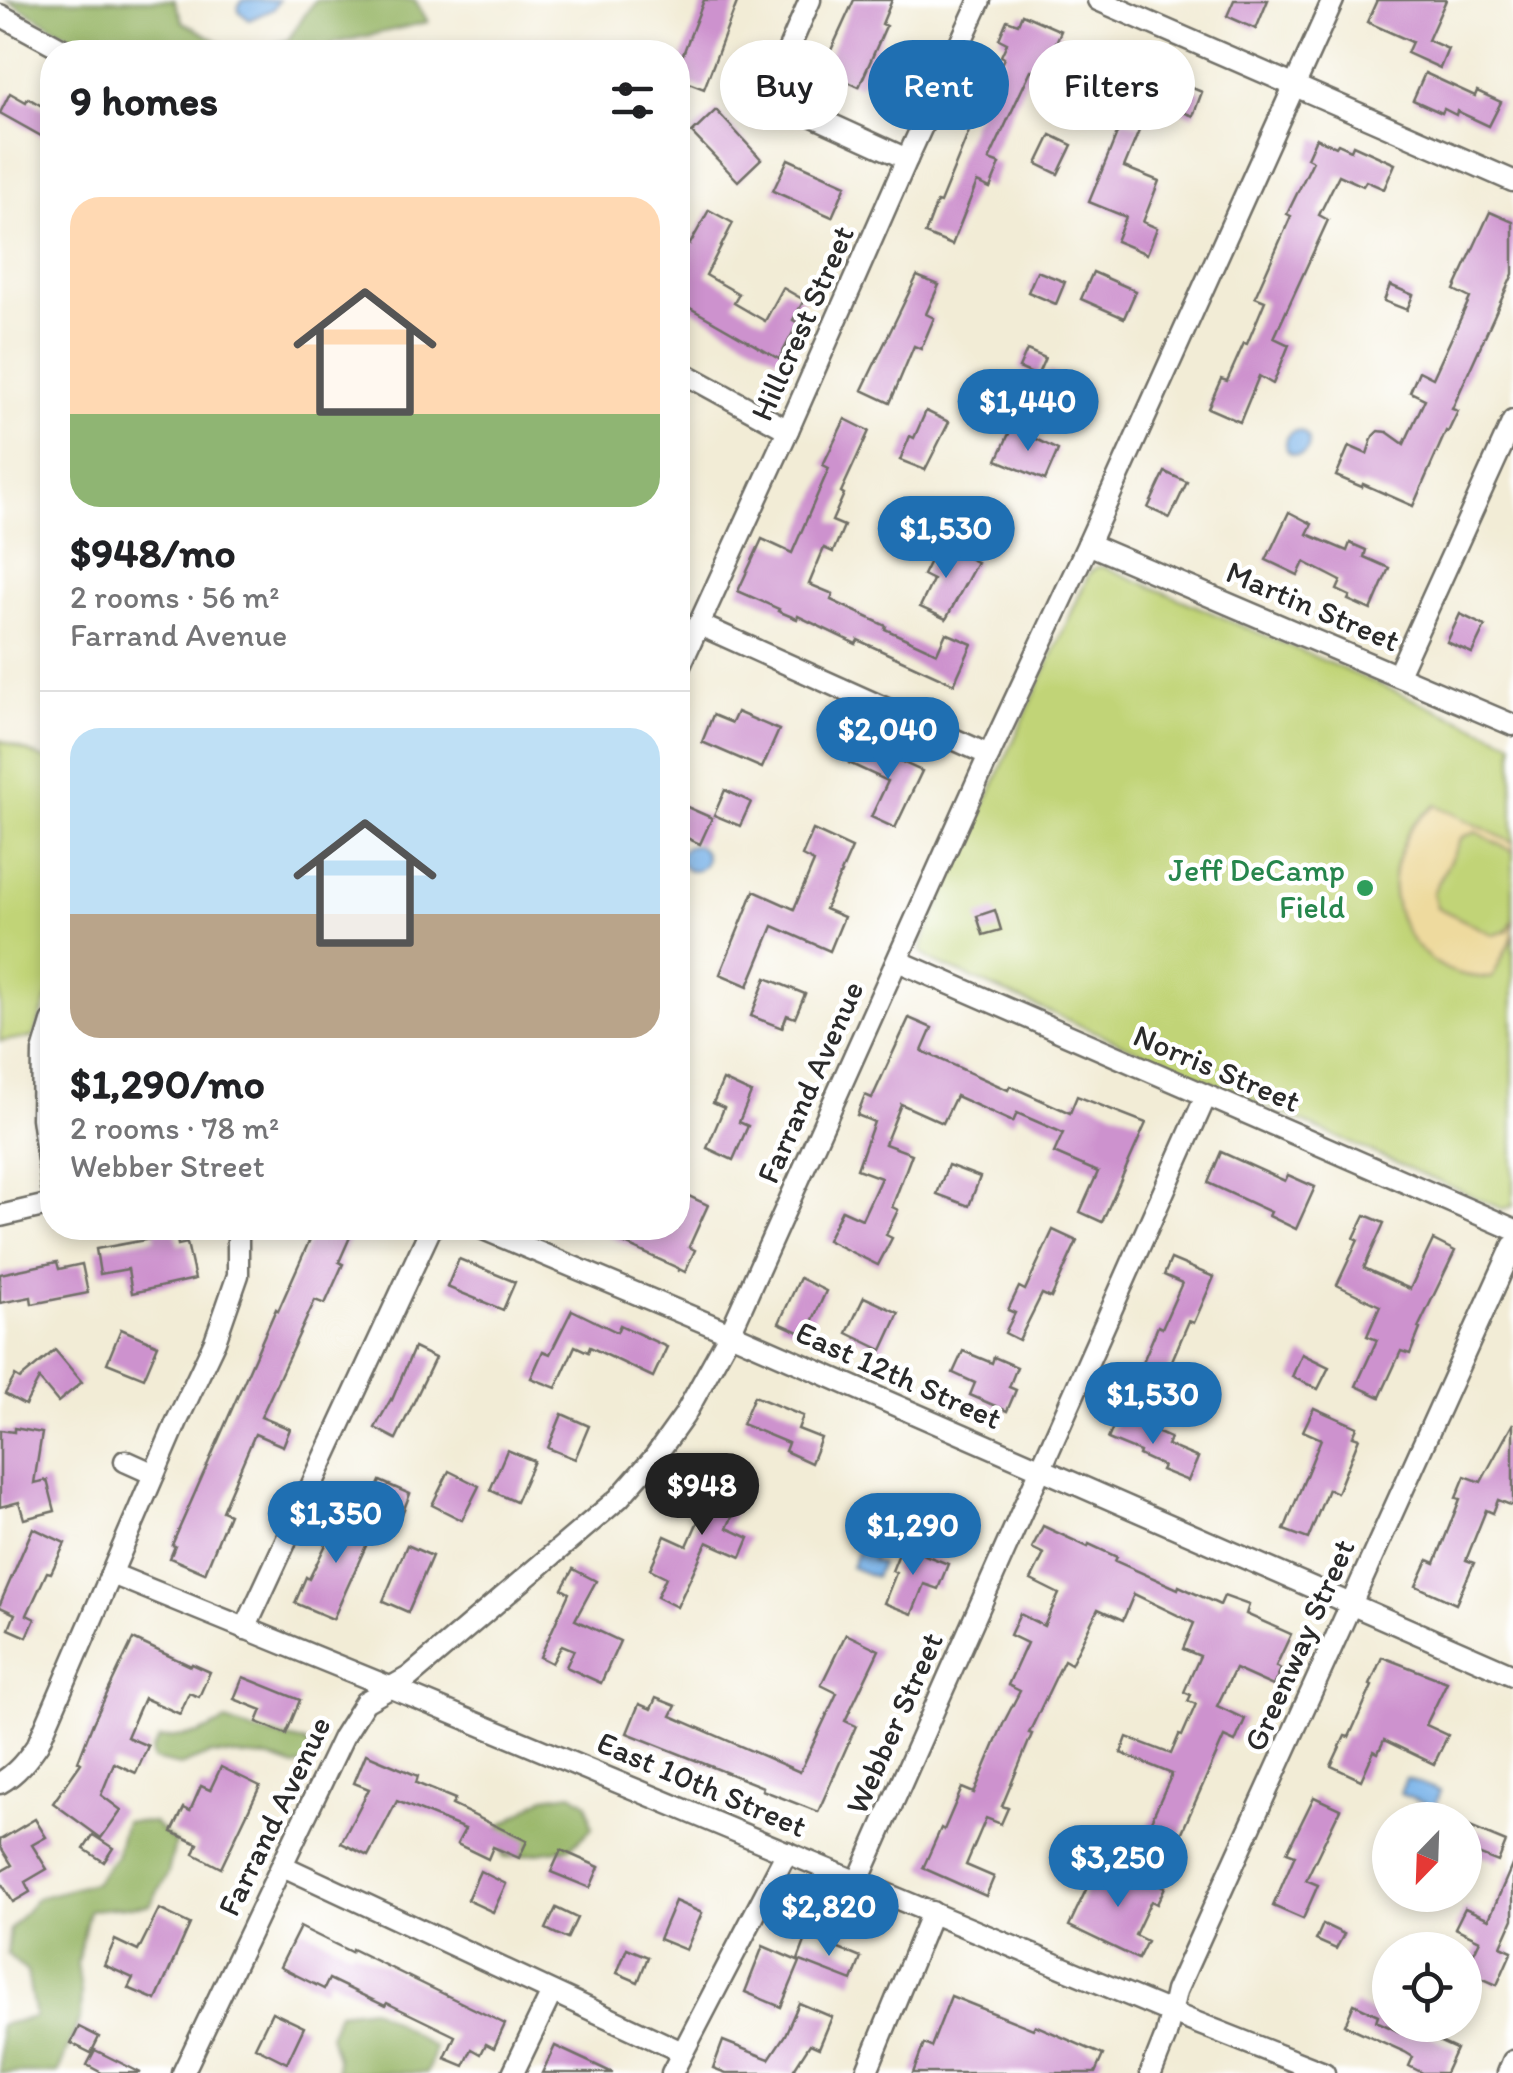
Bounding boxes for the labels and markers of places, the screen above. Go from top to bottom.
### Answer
pin: $1,440 [947,369,1109,454]
pin: $1,530 [865,496,1027,581]
pin: $2,040 [807,697,969,782]
place label: Jeff DeCamp Field [1168,851,1345,926]
marker: Jeff DeCamp Field [1354,877,1376,899]
pin: $1,530 [1072,1362,1234,1447]
pin: $948 [643,1453,761,1538]
pin: $1,350 [255,1481,417,1566]
pin: $1,290 [832,1493,994,1578]
pin: $3,250 [1037,1825,1199,1910]
pin: $2,820 [748,1874,910,1959]

